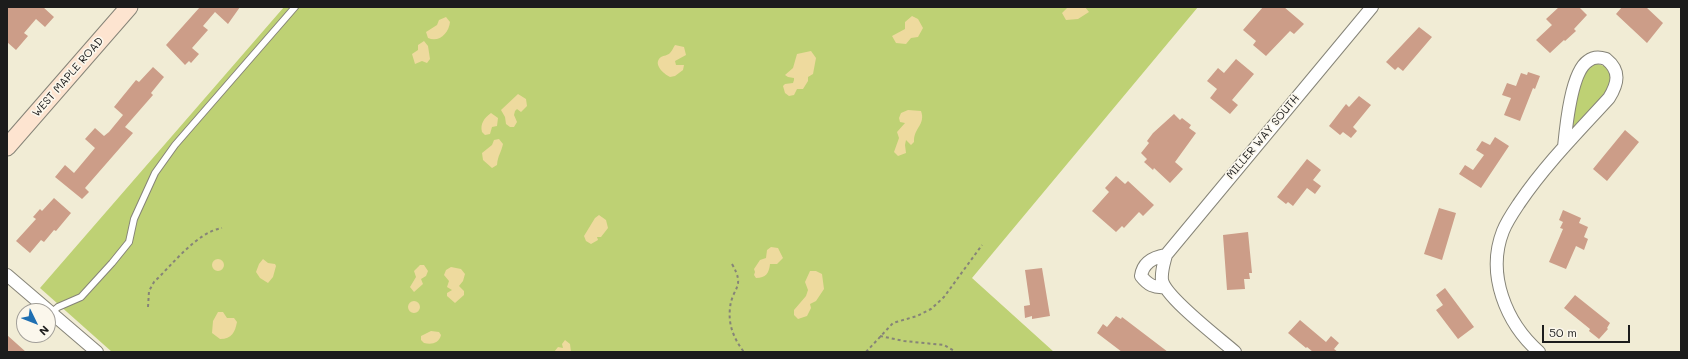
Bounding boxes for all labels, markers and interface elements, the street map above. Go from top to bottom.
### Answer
street label: WEST MAPLE ROAD [30,34,106,120]
street label: MILLER WAY SOUTH [1224,92,1302,182]
north arrow [16,303,56,343]
scale bar [1544,317,1632,343]
text: N [36,323,53,339]
text: 50 m [1549,324,1577,340]

